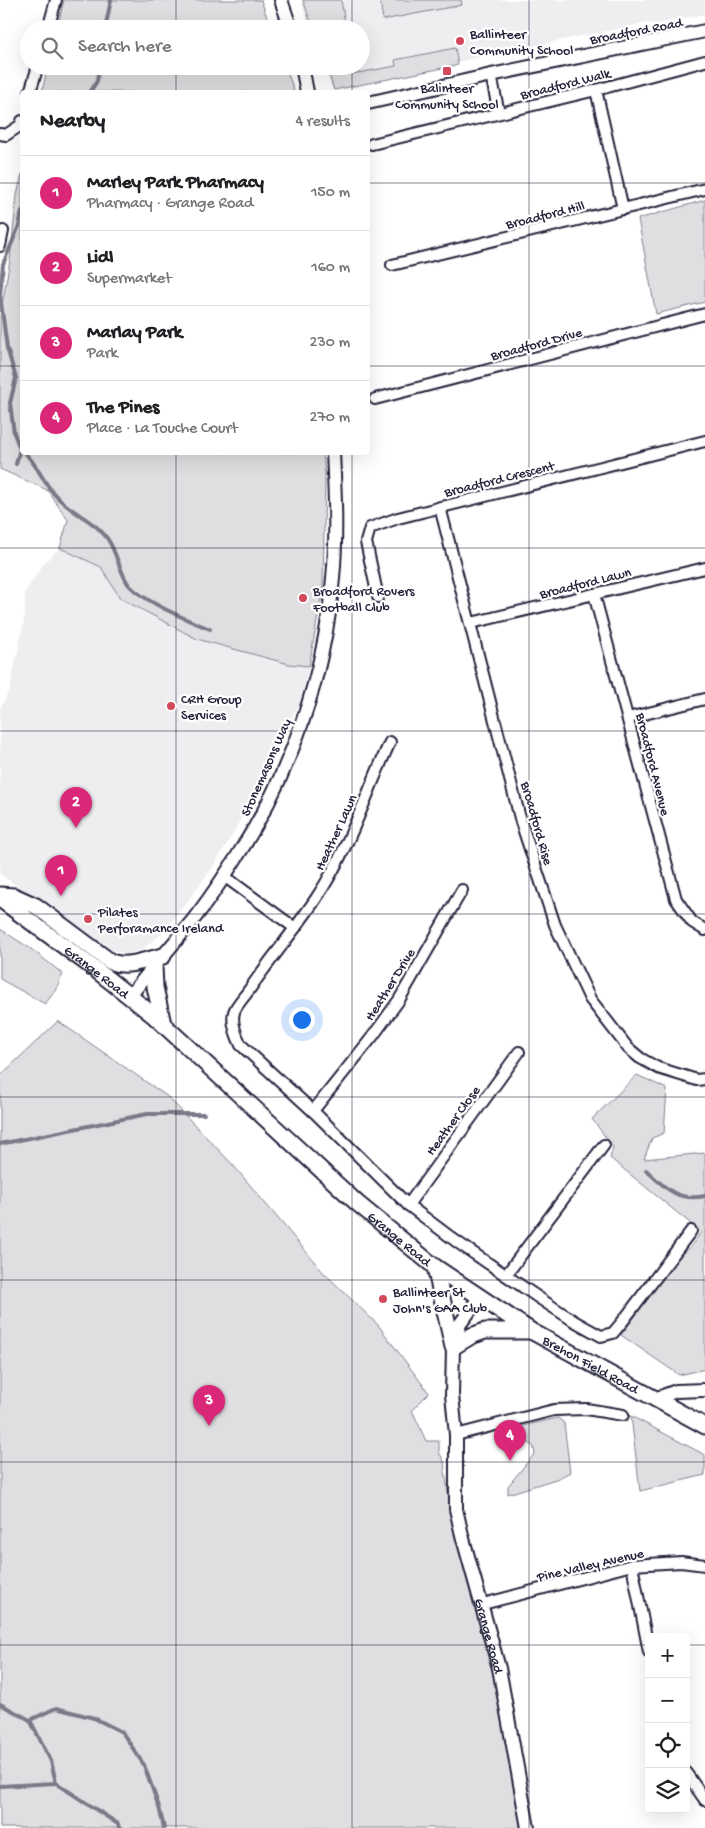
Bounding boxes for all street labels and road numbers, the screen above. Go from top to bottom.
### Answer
street label: Broadford Road [588,15,686,50]
street label: Broadford Walk [518,66,614,105]
street label: Broadford Hill [503,198,587,235]
street label: Broadford Drive [488,325,585,366]
street label: Broadford Crescent [442,458,558,503]
street label: Broadford Lawn [537,565,633,604]
street label: Broadford Avenue [630,710,673,819]
street label: Stonemasons Way [238,716,296,820]
street label: Broadford Rise [515,779,556,868]
street label: Heather Lawn [312,792,362,874]
street label: Grange Road [60,943,133,1005]
street label: Heather Drive [362,945,421,1025]
street label: Heather Close [423,1083,485,1160]
street label: Grange Road [363,1209,435,1272]
street label: Brehon Field Road [538,1332,642,1400]
street label: Pine Valley Avenue [534,1546,646,1587]
street label: Grange Road [469,1597,506,1677]

